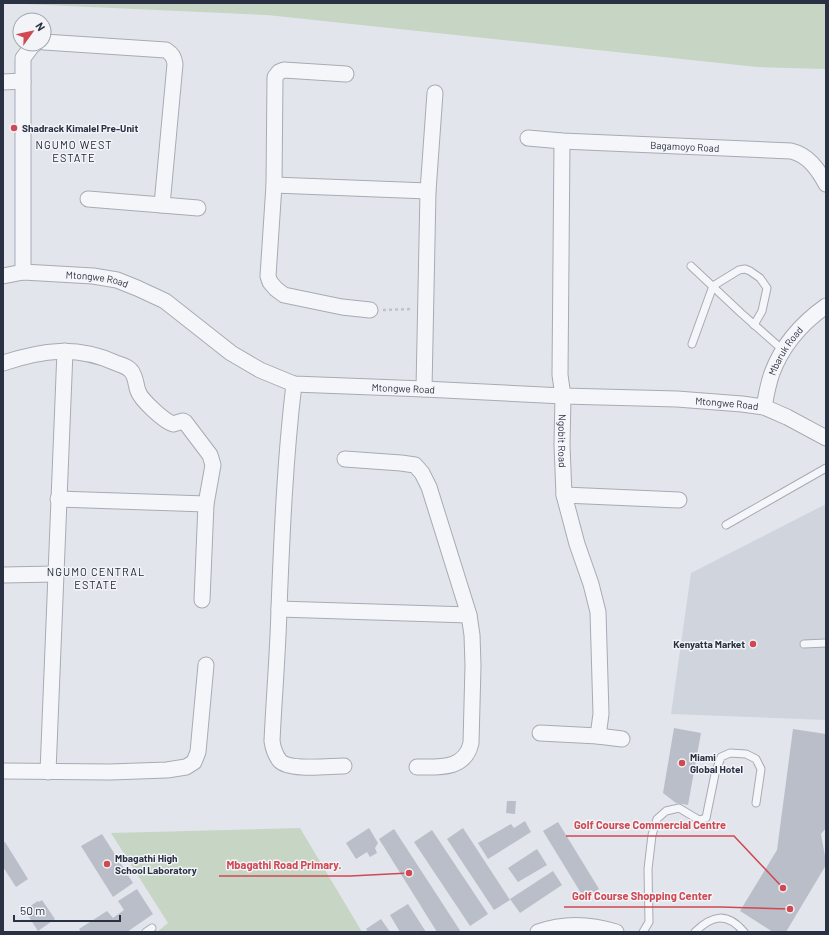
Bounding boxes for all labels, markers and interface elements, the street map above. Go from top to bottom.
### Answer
north arrow [12,12,52,52]
text: N [33,20,48,33]
place label: Shadrack Kimalel Pre-Unit [22,122,138,134]
marker: Shadrack Kimalel Pre-Unit [9,123,19,133]
district label: NGUMO WEST ESTATE [36,138,112,164]
street label: Bagamoyo Road [650,139,720,154]
street label: Mtongwe Road [65,268,130,290]
street label: Mbaruk Road [766,324,805,377]
street label: Mtongwe Road [371,381,435,396]
street label: Mtongwe Road [695,394,759,412]
street label: Ngobit Road [556,414,569,468]
district label: NGUMO CENTRAL ESTATE [47,565,145,591]
place label: Kenyatta Market [673,638,745,650]
marker: Kenyatta Market [748,639,758,649]
place label: Miami Global Hotel [690,751,743,775]
marker: Miami Global Hotel [677,758,687,768]
callout: Golf Course Commercial Centre [566,813,734,836]
text: Golf Course Commercial Centre [574,818,726,831]
place label: Mbagathi High School Laboratory [115,852,197,876]
callout: Mbagathi Road Primary. [219,853,350,876]
text: Mbagathi Road Primary. [227,858,342,871]
marker: Mbagathi High School Laboratory [102,859,112,869]
callout: Golf Course Shopping Center [564,884,720,907]
text: Golf Course Shopping Center [572,889,713,902]
scale bar [14,897,120,923]
text: 50 m [20,903,45,917]

